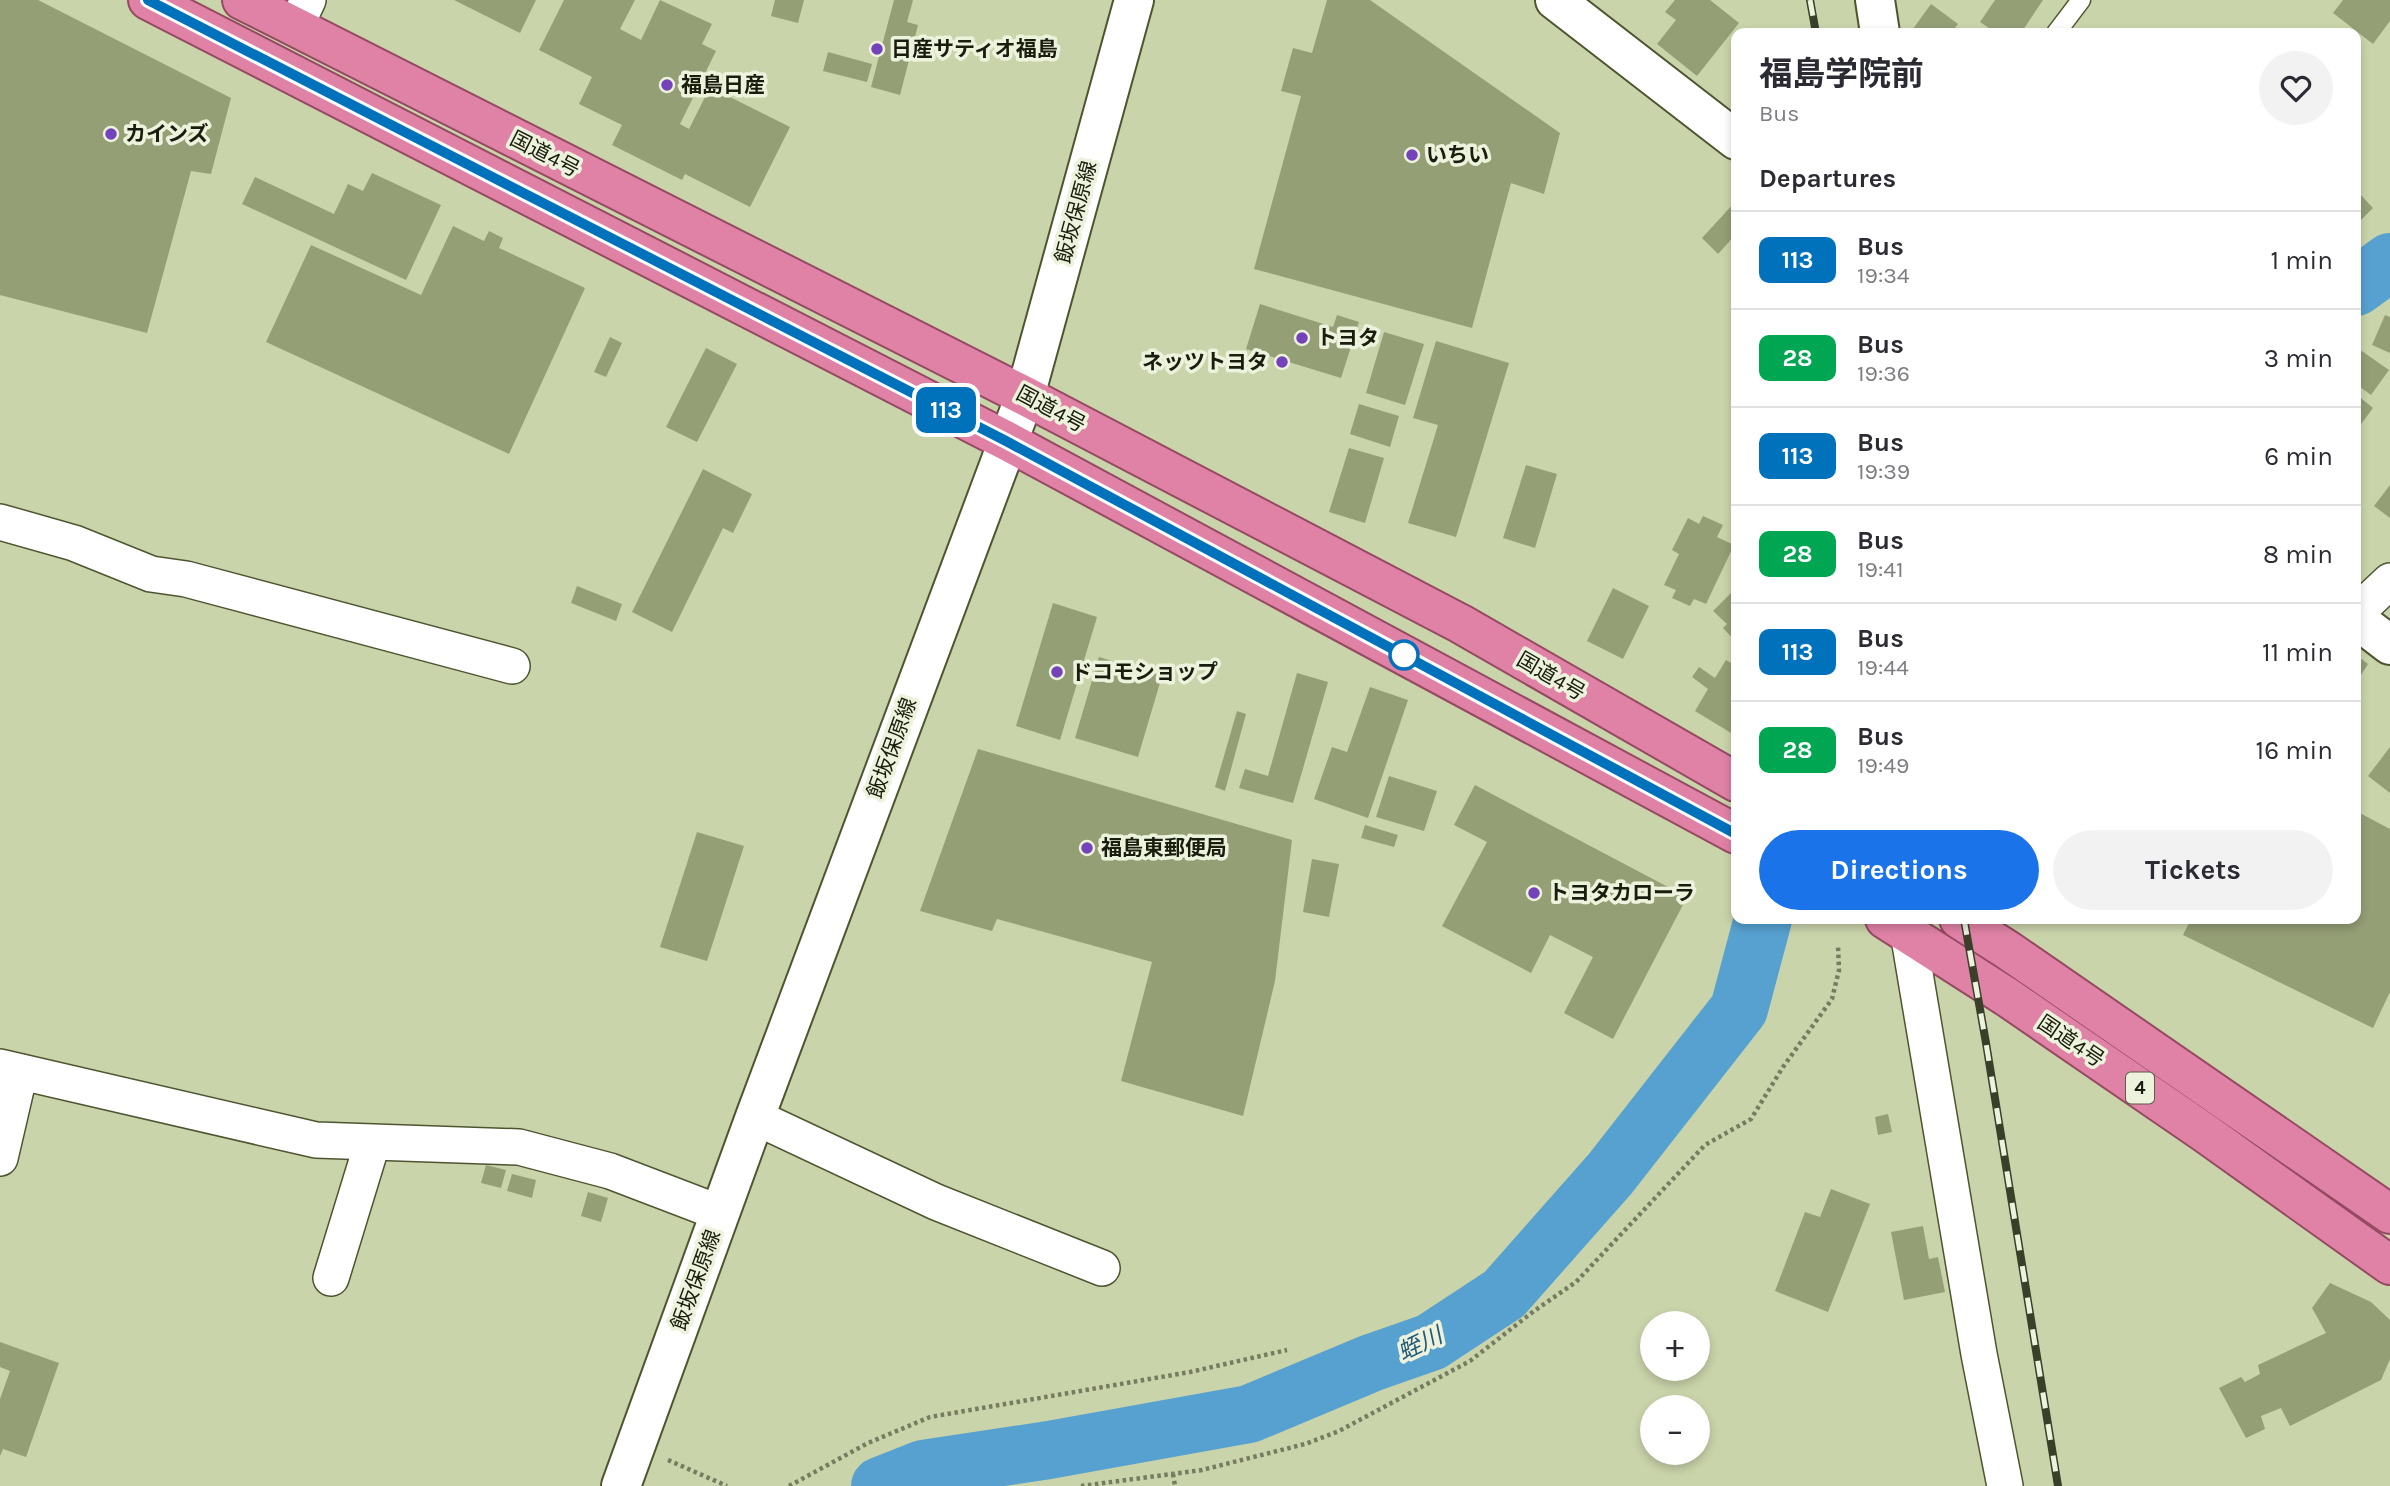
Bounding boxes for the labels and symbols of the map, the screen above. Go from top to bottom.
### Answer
place label: 日産サティオ福島 [891,37,1058,61]
marker: 日産サティオ福島 [869,41,885,57]
place label: 福島日産 [681,73,765,97]
marker: 福島日産 [659,77,675,93]
place label: カインズ [125,122,209,146]
marker: カインズ [103,126,119,142]
street label: 国道4号 [506,126,584,182]
place label: いちい [1426,143,1489,167]
marker: いちい [1404,147,1420,163]
street label: 飯坂保原線 [1051,158,1101,266]
place label: トヨタ [1316,326,1379,350]
marker: トヨタ [1294,330,1310,346]
place label: ネッツトヨタ [1142,350,1268,374]
marker: ネッツトヨタ [1274,354,1290,370]
street label: 国道4号 [1012,381,1090,437]
line badge: 113 [906,387,986,433]
unlabelled marker [1389,640,1419,670]
street label: 国道4号 [1513,647,1589,705]
place label: ドコモショップ [1071,660,1218,684]
marker: ドコモショップ [1049,664,1065,680]
street label: 飯坂保原線 [863,695,921,801]
place label: 福島東郵便局 [1101,836,1227,860]
marker: 福島東郵便局 [1079,840,1095,856]
place label: トヨタカローラ [1548,881,1695,905]
marker: トヨタカローラ [1526,885,1542,901]
street label: 国道4号 [2033,1010,2109,1072]
road number: 4 [2126,1072,2154,1104]
street label: 飯坂保原線 [667,1227,725,1333]
water label: 蛭川 [1393,1320,1449,1366]

